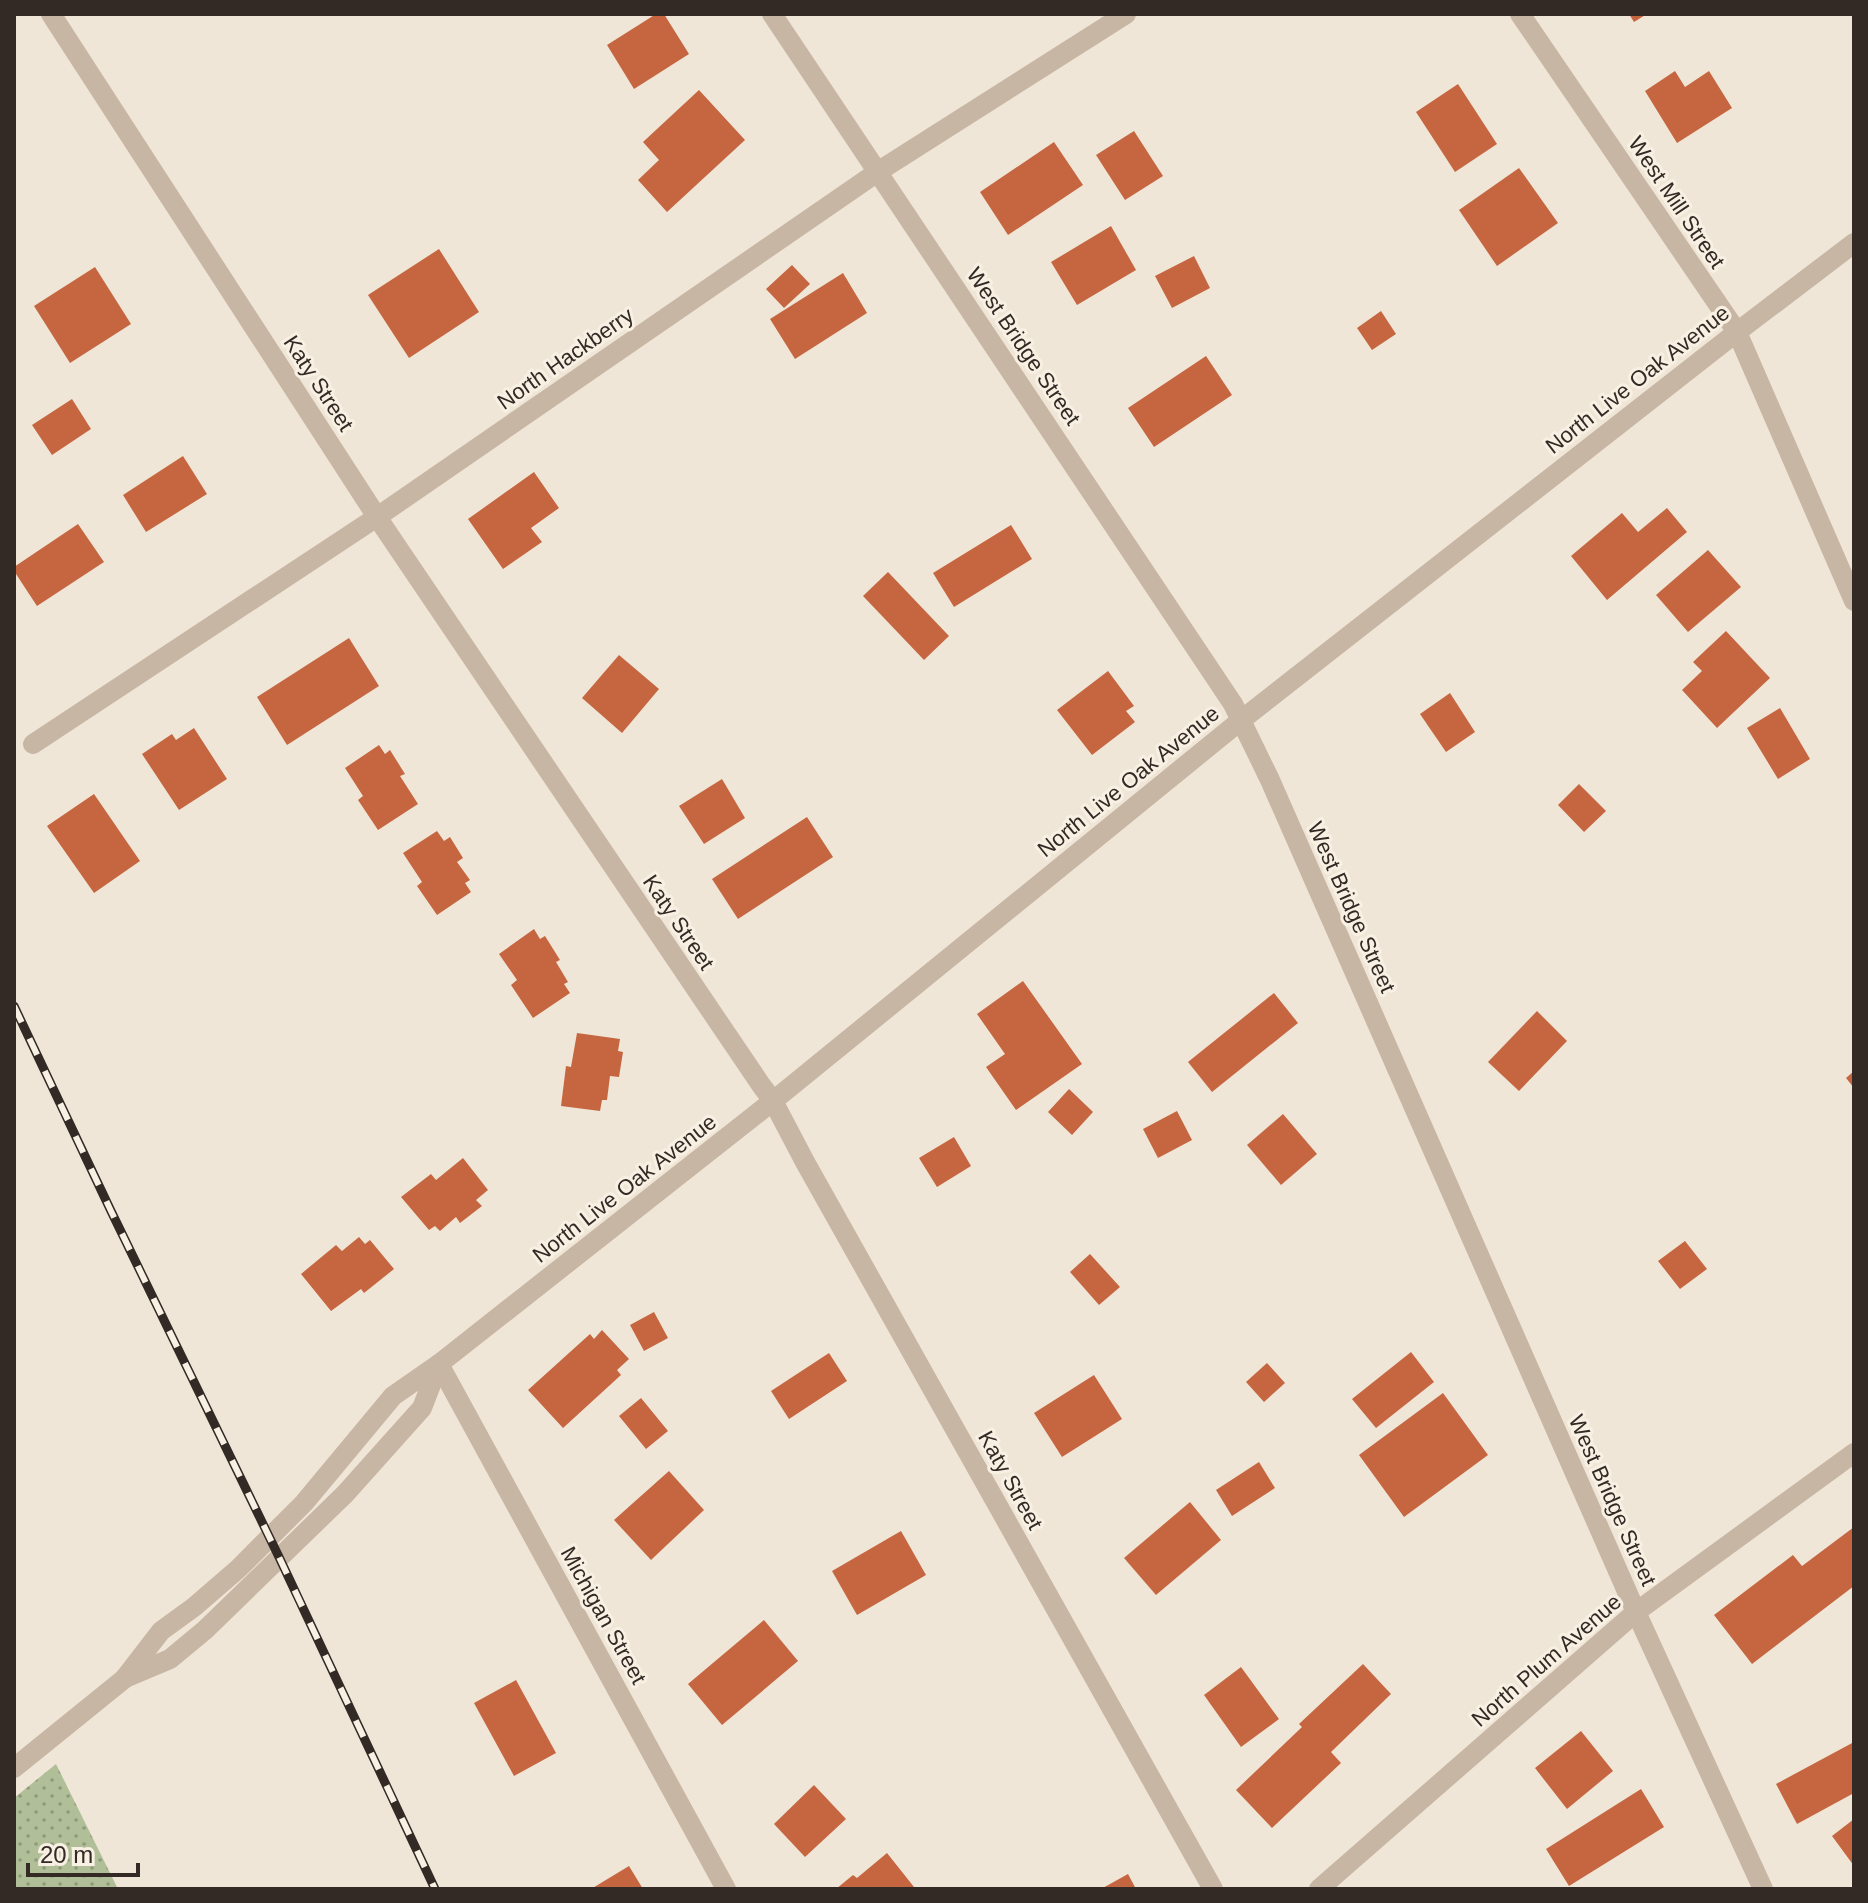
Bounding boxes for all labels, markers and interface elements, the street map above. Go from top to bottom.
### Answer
street label: West Mill Street [1623,132,1730,273]
street label: West Bridge Street [962,263,1085,430]
street label: North Live Oak Avenue [1541,300,1734,459]
street label: North Hackberry [493,302,638,415]
street label: Katy Street [278,331,359,436]
street label: North Live Oak Avenue [1033,701,1224,862]
street label: West Bridge Street [1303,818,1400,996]
street label: Katy Street [638,870,719,974]
street label: North Live Oak Avenue [528,1109,721,1268]
street label: West Bridge Street [1564,1411,1661,1589]
street label: Katy Street [973,1427,1048,1534]
street label: Michigan Street [556,1542,652,1688]
street label: North Plum Avenue [1467,1589,1626,1732]
scale bar [28,1827,138,1877]
text: 20 m [40,1841,93,1868]

